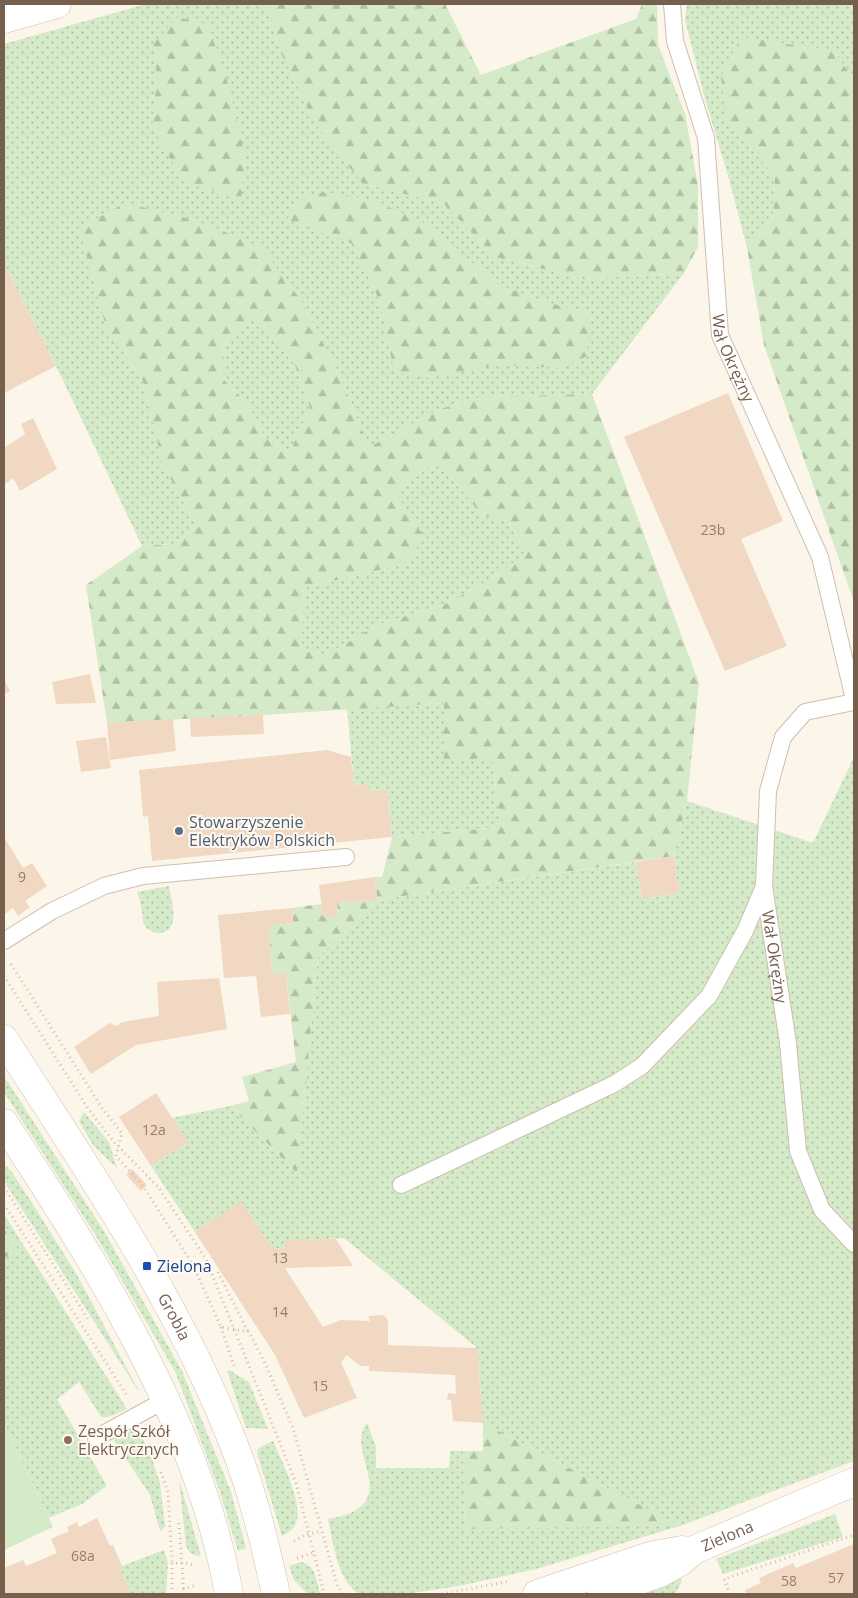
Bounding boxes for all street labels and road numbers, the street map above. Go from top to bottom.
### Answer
street label: Wał Okrężny [708,313,760,406]
street label: Wał Okrężny [757,909,793,1006]
street label: Grobla [153,1289,196,1344]
street label: Zielona [698,1515,757,1557]

